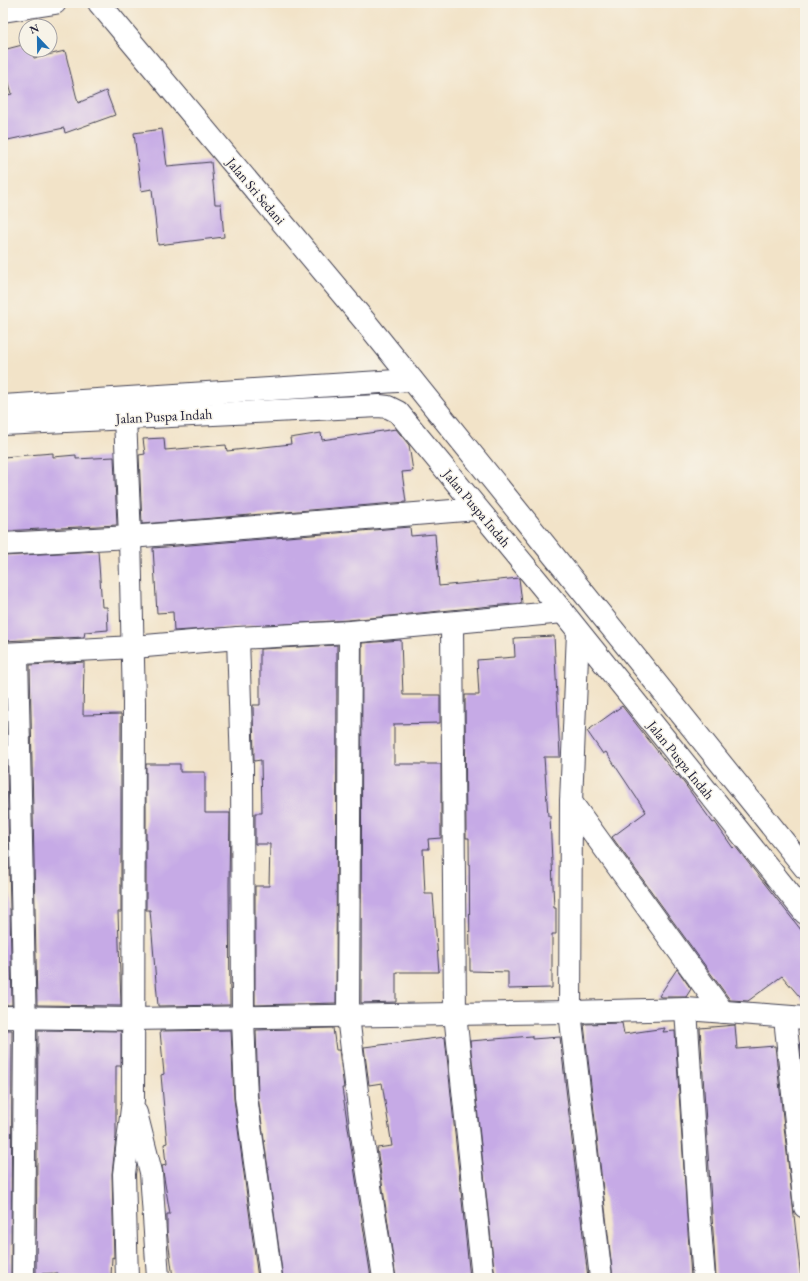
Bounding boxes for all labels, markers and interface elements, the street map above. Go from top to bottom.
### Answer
north arrow [18,18,58,58]
text: N [28,21,41,37]
street label: Jalan Sri Sedani [222,153,290,229]
street label: Jalan Puspa Indah [114,404,213,428]
street label: Jalan Puspa Indah [438,464,515,551]
street label: Jalan Puspa Indah [643,716,718,803]

